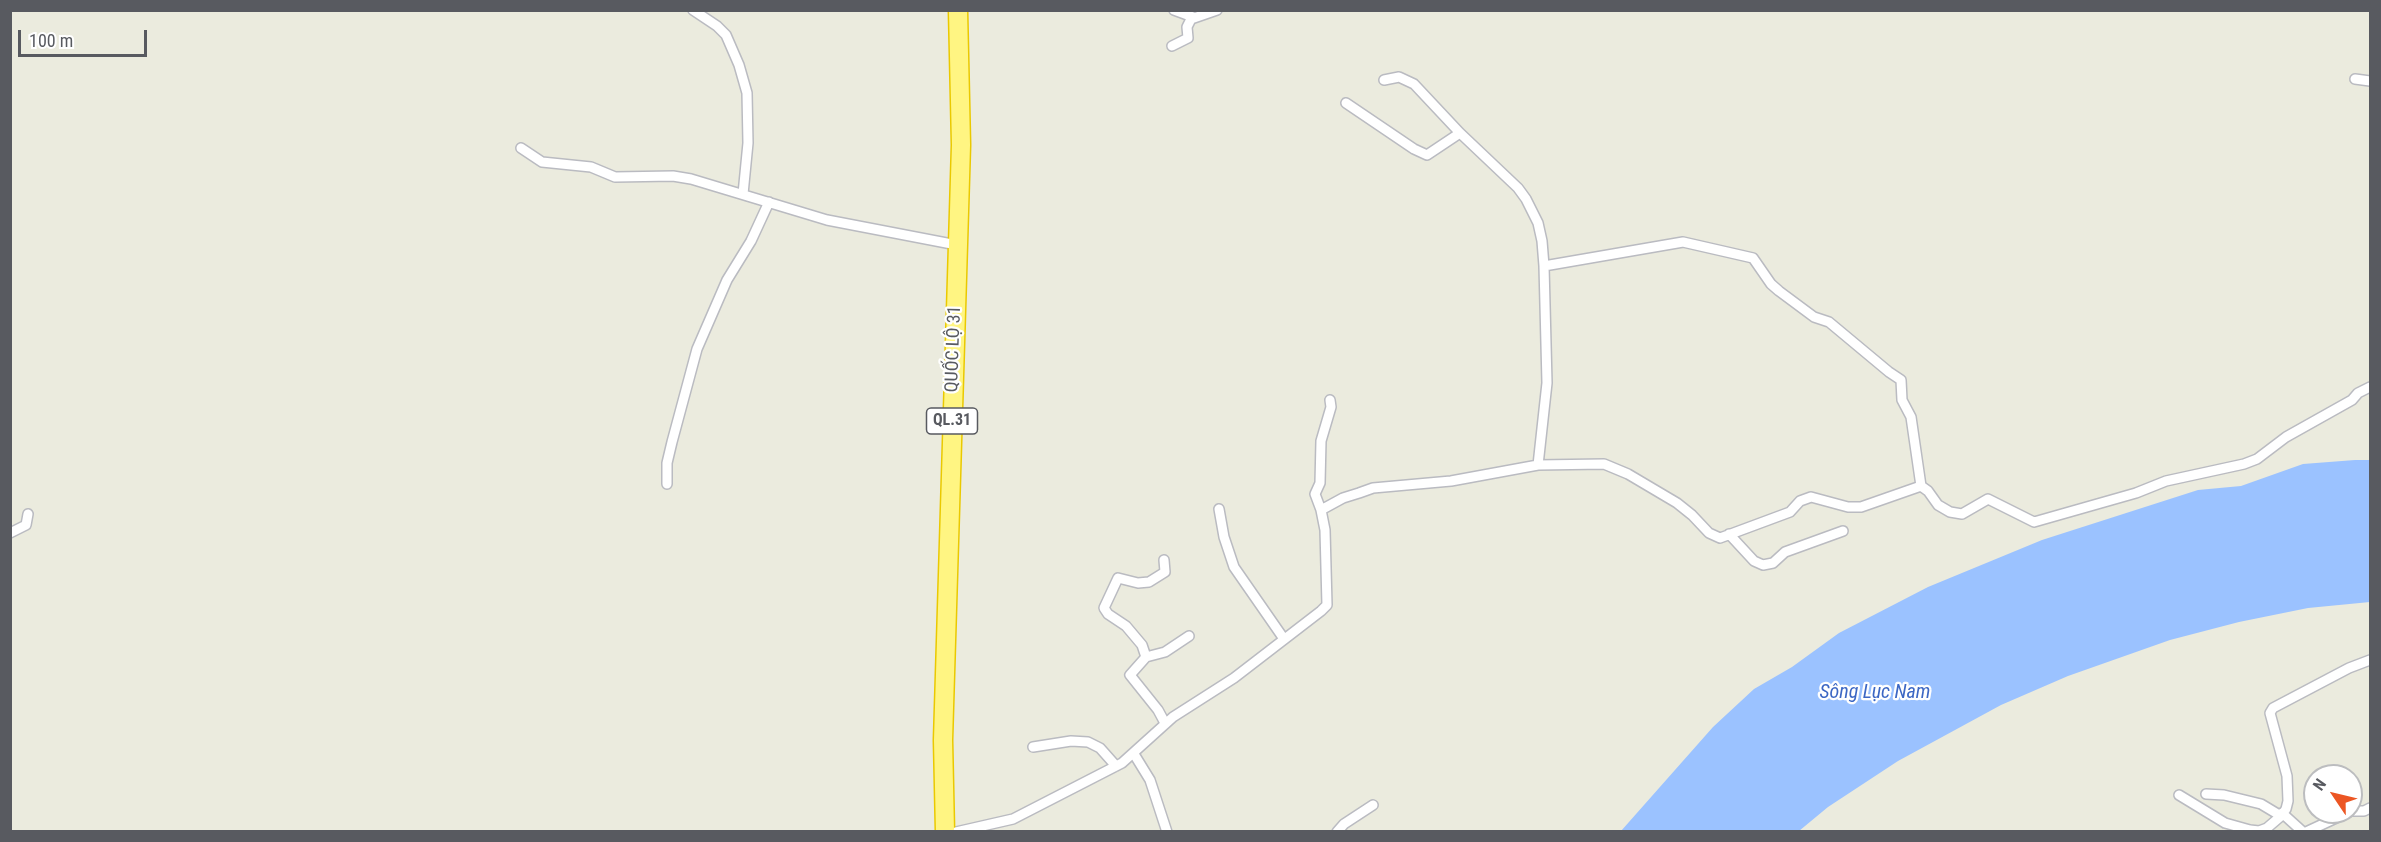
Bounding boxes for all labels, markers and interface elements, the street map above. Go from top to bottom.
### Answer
scale bar [21,18,150,56]
text: 100 m [29,30,73,51]
street label: QUỐC LỘ 31 [942,305,966,393]
road number: QL.31 [926,408,978,434]
water label: Sông Lục Nam [1820,681,1930,705]
north arrow [2303,764,2363,824]
text: N [2309,775,2330,794]

